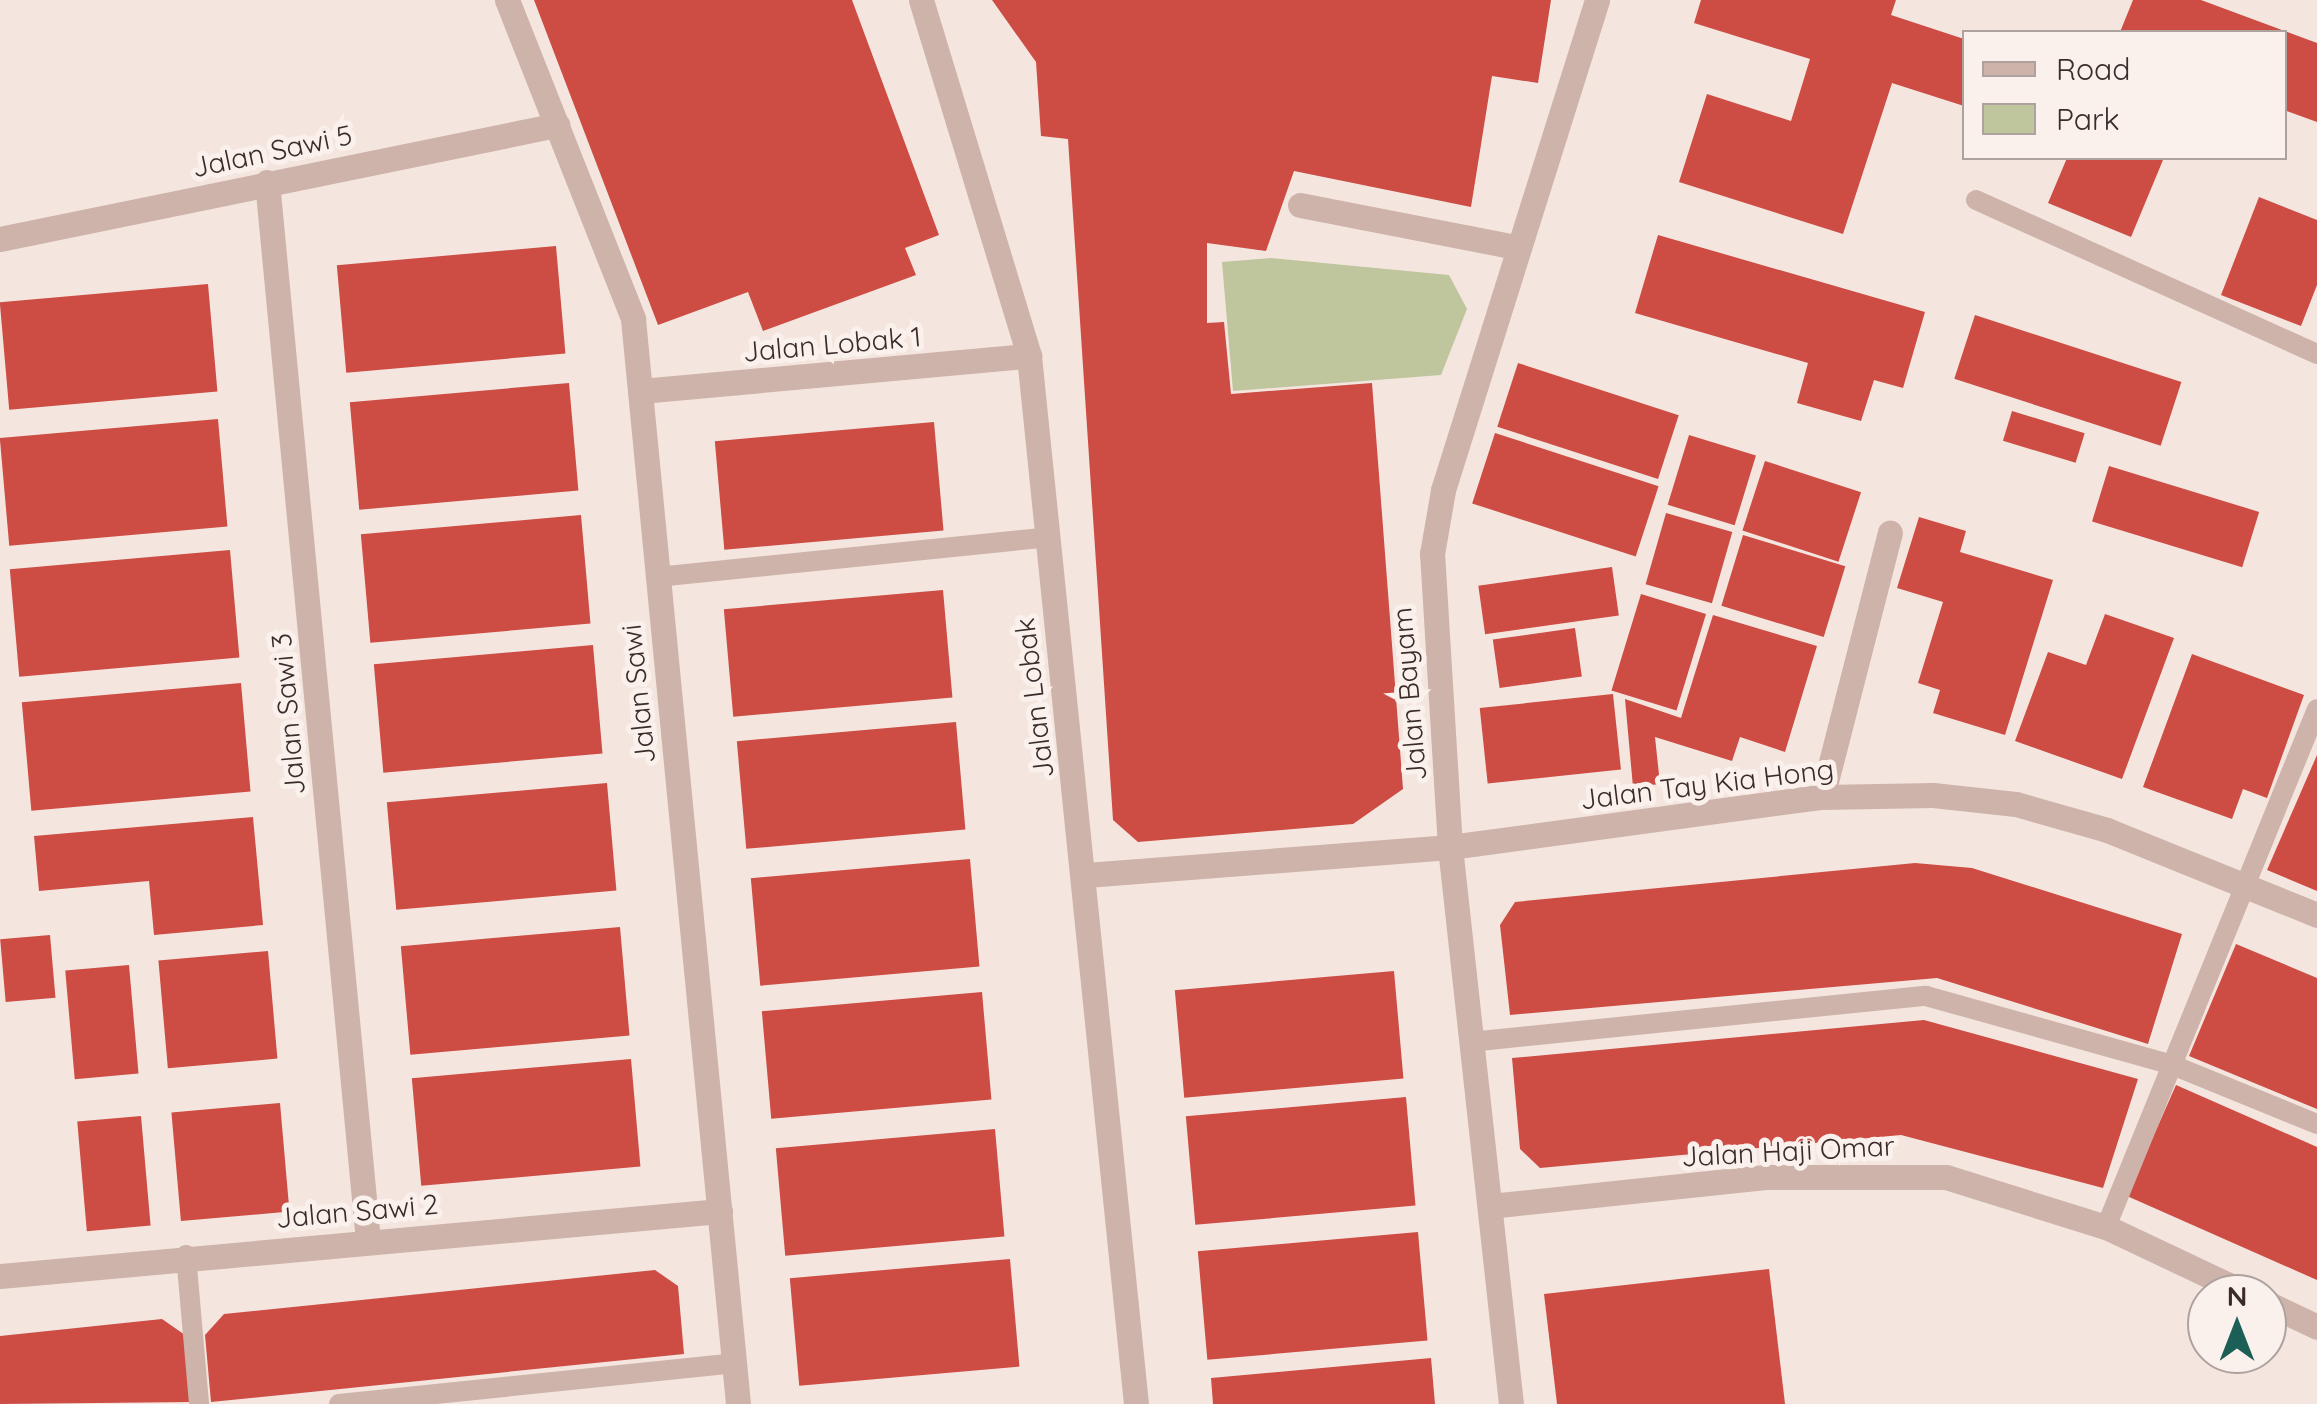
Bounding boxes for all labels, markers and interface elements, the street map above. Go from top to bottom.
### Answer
legend [1962,30,2287,160]
text: Road [2056,50,2130,88]
text: Park [2056,100,2120,138]
street label: Jalan Sawi 5 [189,118,355,184]
street label: Jalan Lobak 1 [741,319,923,369]
street label: Jalan Bayam [1385,606,1433,782]
street label: Jalan Lobak [1008,616,1060,780]
street label: Jalan Sawi [614,623,662,765]
street label: Jalan Sawi 3 [264,632,312,796]
street label: Jalan Tay Kia Hong [1578,752,1836,816]
street label: Jalan Haji Omar [1681,1129,1895,1173]
street label: Jalan Sawi 2 [274,1187,440,1235]
north arrow [2187,1274,2287,1374]
text: N [2227,1278,2247,1313]

